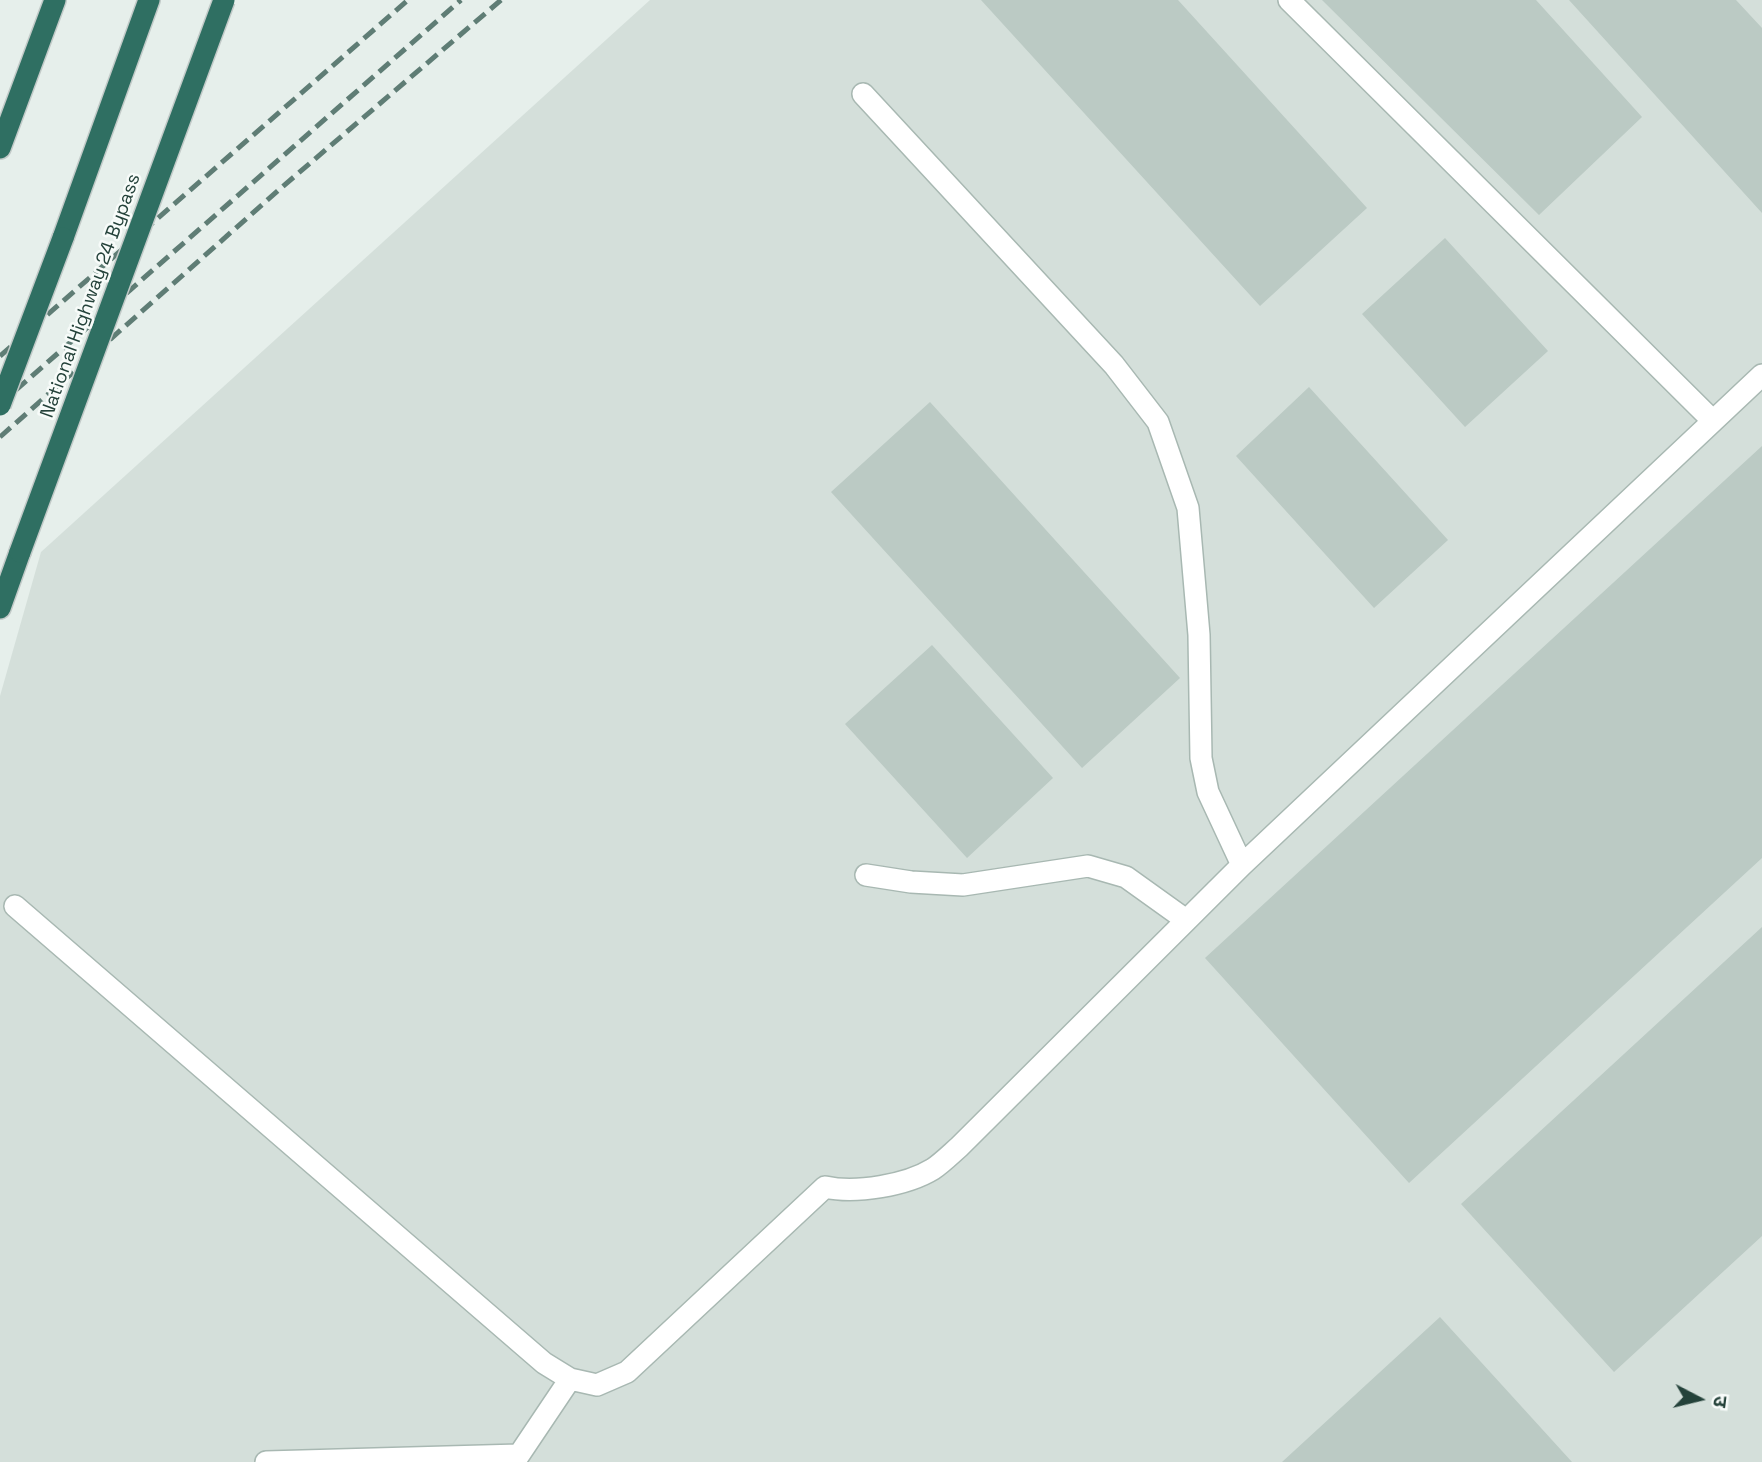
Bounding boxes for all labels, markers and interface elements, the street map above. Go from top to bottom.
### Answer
street label: National Highway 24 Bypass [36,171,146,421]
north arrow [1664,1364,1734,1434]
text: उ [1707,1395,1733,1409]

